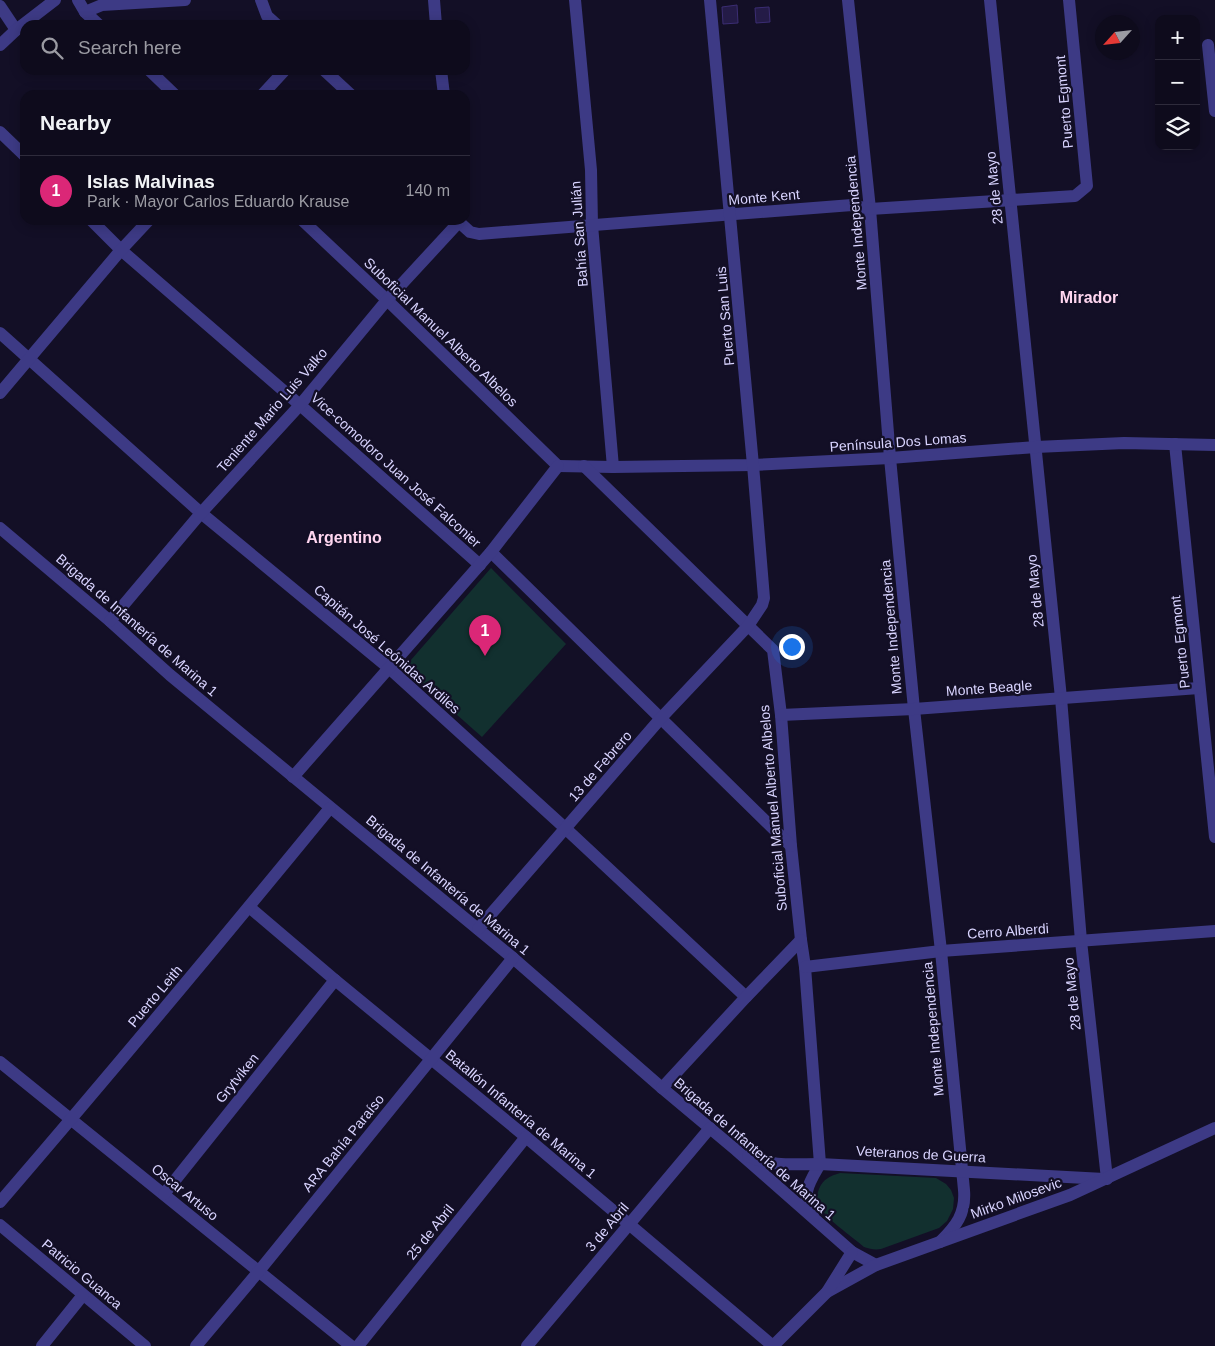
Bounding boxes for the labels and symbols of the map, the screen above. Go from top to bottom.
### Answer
north arrow [1095,15,1140,60]
street label: Puerto Egmont [1052,55,1076,149]
street label: 28 de Mayo [982,151,1006,225]
street label: Monte Independencia [842,155,870,291]
street label: Bahía San Julián [567,181,591,287]
street label: Monte Kent [728,186,800,208]
street label: Suboficial Manuel Alberto Albelos [361,254,521,410]
street label: Puerto San Luis [713,266,737,366]
district label: Mirador [1060,289,1118,306]
street label: Teniente Mario Luis Valko [214,344,330,475]
street label: Vice-comodoro Juan José Falconier [308,389,484,551]
street label: Península Dos Lomas [829,429,967,455]
district label: Argentino [306,529,382,546]
street label: Brigada de Infantería de Marina 1 [53,551,221,700]
street label: 28 de Mayo [1023,554,1047,628]
street label: Monte Independencia [877,559,905,695]
street label: Capitán José Leónidas Ardiles [311,581,463,717]
street label: Puerto Egmont [1167,595,1193,689]
pin: 1 [469,615,501,656]
your location [779,634,805,660]
street label: Monte Beagle [945,677,1033,699]
street label: Suboficial Manuel Alberto Albelos [756,704,790,912]
street label: 13 de Febrero [565,727,635,804]
street label: Brigada de Infantería de Marina 1 [363,812,533,958]
street label: Cerro Alberdi [967,920,1049,942]
street label: 28 de Mayo [1060,957,1084,1031]
street label: Monte Independencia [919,961,947,1097]
street label: Puerto Leith [125,962,185,1030]
street label: Batallón Infantería de Marina 1 [443,1046,600,1182]
street label: Grytviken [212,1050,262,1106]
street label: Brigada de Infantería de Marina 1 [671,1075,839,1224]
street label: ARA Bahía Paraíso [299,1091,387,1195]
street label: Veteranos de Guerra [856,1143,987,1165]
street label: Oscar Artuso [149,1160,222,1224]
street label: Mirko Milosevic [968,1174,1064,1222]
street label: 3 de Abril [582,1199,632,1255]
street label: 25 de Abril [403,1201,457,1263]
street label: Patricio Guanca [39,1236,125,1312]

